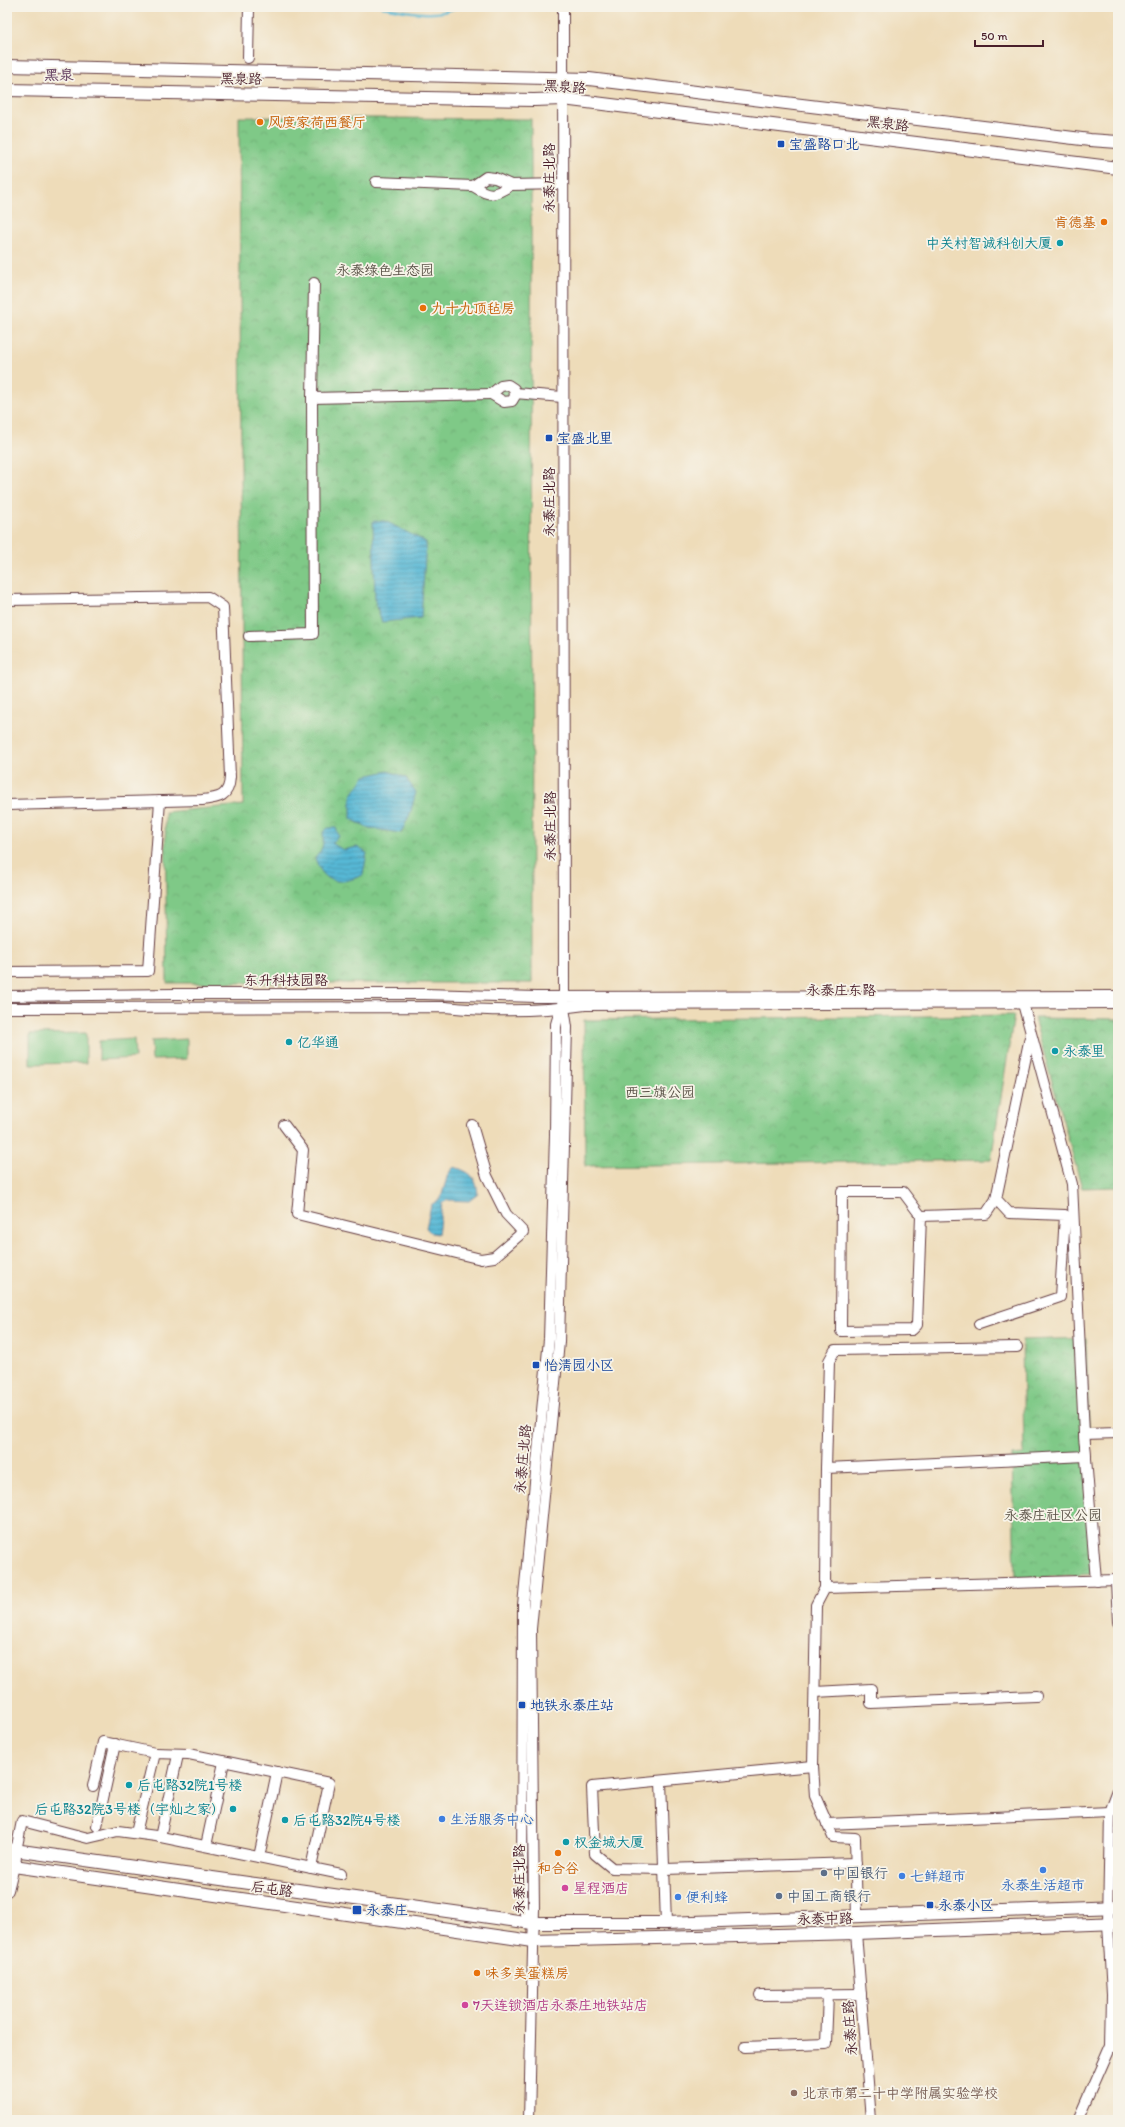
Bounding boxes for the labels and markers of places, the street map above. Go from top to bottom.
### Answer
place label: 风度家荷西餐厅 [268,114,366,131]
marker: 风度家荷西餐厅 [255,117,265,127]
place label: 宝盛路口北 [789,136,859,153]
marker: 宝盛路口北 [776,139,786,149]
place label: 肯德基 [1054,214,1096,231]
marker: 肯德基 [1099,217,1109,227]
place label: 中关村智诚科创大厦 [926,235,1052,252]
marker: 中关村智诚科创大厦 [1055,238,1065,248]
place label: 九十九顶毡房 [431,300,515,317]
marker: 九十九顶毡房 [418,303,428,313]
place label: 宝盛北里 [557,430,613,447]
marker: 宝盛北里 [544,433,554,443]
place label: 亿华通 [297,1034,339,1051]
marker: 亿华通 [284,1037,294,1047]
place label: 永泰里 [1063,1043,1105,1060]
marker: 永泰里 [1050,1046,1060,1056]
place label: 怡清园小区 [544,1357,614,1374]
marker: 怡清园小区 [531,1360,541,1370]
place label: 地铁永泰庄站 [530,1697,614,1714]
marker: 地铁永泰庄站 [517,1700,527,1710]
place label: 后屯路32院1号楼 [137,1777,243,1794]
marker: 后屯路32院1号楼 [124,1780,134,1790]
place label: 后屯路32院3号楼（宇灿之家） [34,1801,225,1818]
marker: 后屯路32院3号楼（宇灿之家） [228,1804,238,1814]
place label: 生活服务中心 [450,1811,534,1828]
place label: 后屯路32院4号楼 [293,1812,400,1829]
marker: 生活服务中心 [437,1814,447,1824]
marker: 后屯路32院4号楼 [280,1815,290,1825]
place label: 权金城大厦 [574,1834,644,1851]
marker: 权金城大厦 [561,1837,571,1847]
marker: 和合谷 [553,1848,563,1858]
place label: 和合谷 [537,1860,579,1877]
place label: 中国银行 [832,1865,888,1882]
marker: 永泰生活超市 [1038,1865,1048,1875]
marker: 中国银行 [819,1868,829,1878]
place label: 七鲜超市 [910,1868,966,1885]
marker: 七鲜超市 [897,1871,907,1881]
place label: 永泰生活超市 [1001,1877,1085,1894]
place label: 星程酒店 [573,1880,629,1897]
marker: 星程酒店 [560,1883,570,1893]
place label: 中国工商银行 [787,1888,871,1905]
place label: 便利蜂 [686,1889,728,1906]
marker: 中国工商银行 [774,1891,784,1901]
marker: 便利蜂 [673,1892,683,1902]
place label: 永泰小区 [938,1897,994,1914]
marker: 永泰小区 [925,1900,935,1910]
place label: 永泰庄 [366,1902,408,1919]
marker: 永泰庄 [351,1904,363,1916]
place label: 味多美蛋糕房 [485,1965,569,1982]
marker: 味多美蛋糕房 [472,1968,482,1978]
place label: 7天连锁酒店永泰庄地铁站店 [473,1997,648,2014]
marker: 7天连锁酒店永泰庄地铁站店 [460,2000,470,2010]
place label: 北京市第二十中学附属实验学校 [802,2085,998,2102]
marker: 北京市第二十中学附属实验学校 [789,2088,799,2098]

